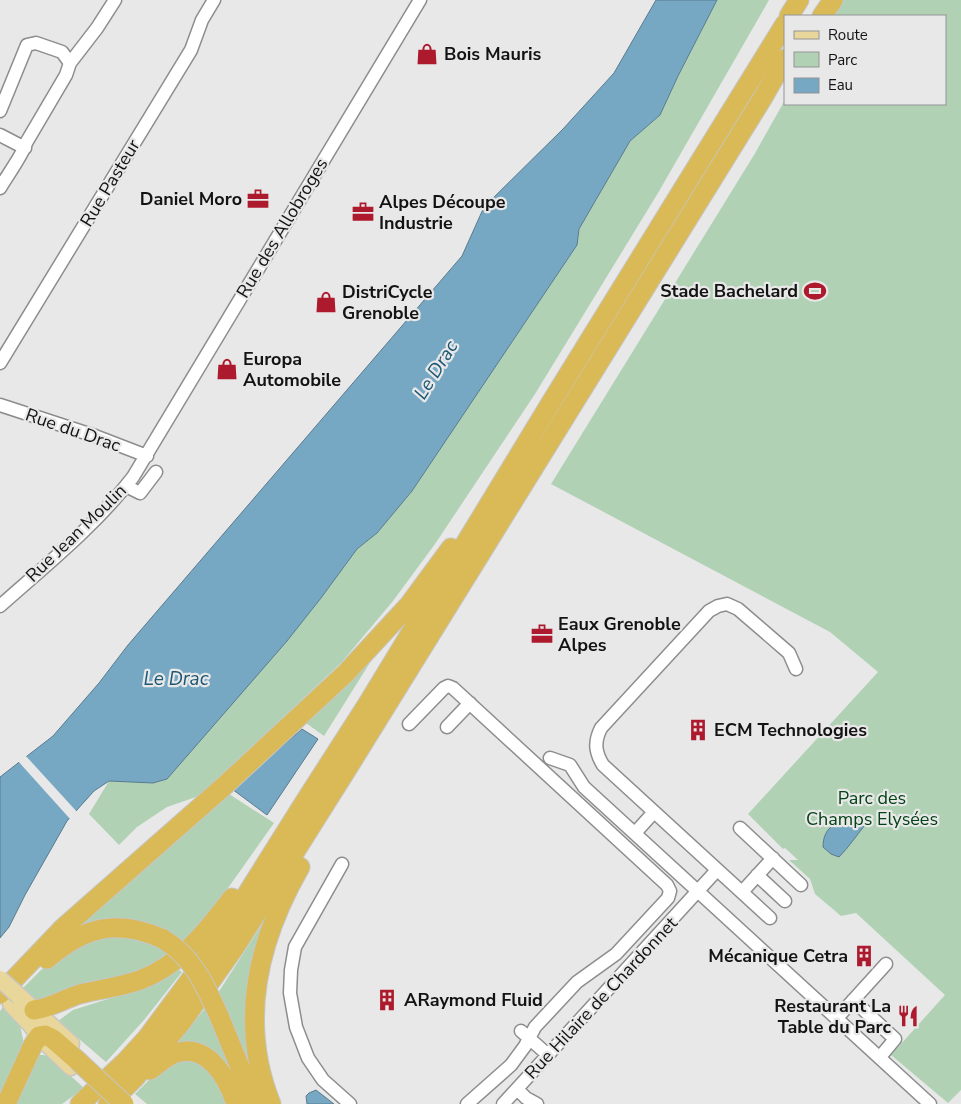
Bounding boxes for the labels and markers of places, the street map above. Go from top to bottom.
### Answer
shop icon: Bois Mauris [414,41,440,67]
place label: Bois Mauris [444,42,542,66]
office icon: Daniel Moro [245,186,271,212]
place label: Daniel Moro [140,187,242,211]
place label: Alpes Découpe Industrie [379,190,506,235]
office icon: Alpes Découpe Industrie [350,199,376,225]
sports icon: Stade Bachelard [802,278,828,304]
place label: Stade Bachelard [660,279,798,303]
place label: DistriCycle Grenoble [342,280,433,325]
shop icon: DistriCycle Grenoble [313,289,339,315]
place label: Europa Automobile [243,347,341,392]
shop icon: Europa Automobile [214,356,240,382]
place label: Eaux Grenoble Alpes [558,612,681,657]
office icon: Eaux Grenoble Alpes [529,621,555,647]
building icon: ECM Technologies [685,717,711,743]
place label: ECM Technologies [714,718,867,742]
building icon: Mécanique Cetra [851,943,877,969]
place label: Mécanique Cetra [708,944,848,968]
building icon: ARaymond Fluid [374,987,400,1013]
place label: ARaymond Fluid [404,988,543,1012]
place label: Restaurant La Table du Parc [774,994,891,1039]
restaurant icon: Restaurant La Table du Parc [895,1003,921,1029]

